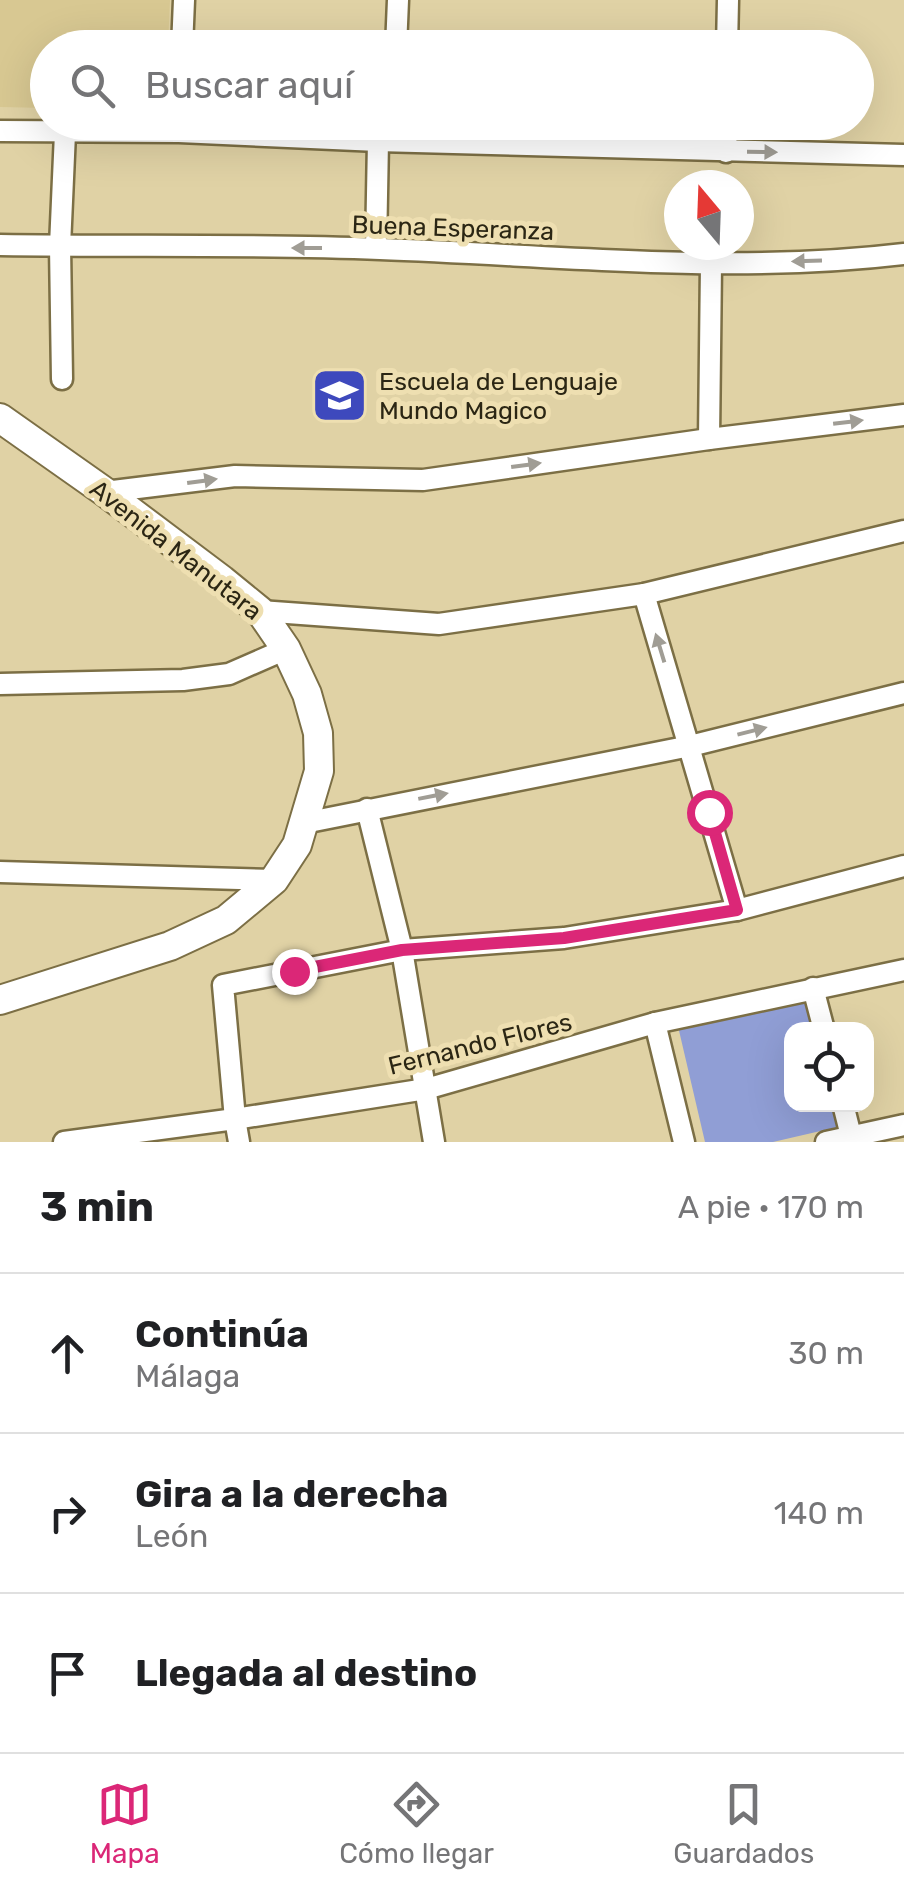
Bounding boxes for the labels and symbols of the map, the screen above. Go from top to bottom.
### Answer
one-way arrow [747,145,779,161]
north arrow [664,170,754,260]
street label: Buena Esperanza [351,210,555,246]
one-way arrow [291,240,323,256]
one-way arrow [790,254,822,270]
school or university icon: Escuela de Lenguaje Mundo Magico [310,365,370,425]
place label: Escuela de Lenguaje Mundo Magico [379,367,618,425]
one-way arrow [832,414,864,430]
one-way arrow [510,457,542,473]
one-way arrow [187,472,218,488]
street label: Avenida Manutara [84,474,268,626]
one-way arrow [652,632,667,663]
one-way arrow [737,723,768,738]
one-way arrow [418,788,449,804]
route start [687,790,733,836]
route end [272,949,318,995]
street label: Fernando Flores [385,1007,575,1081]

